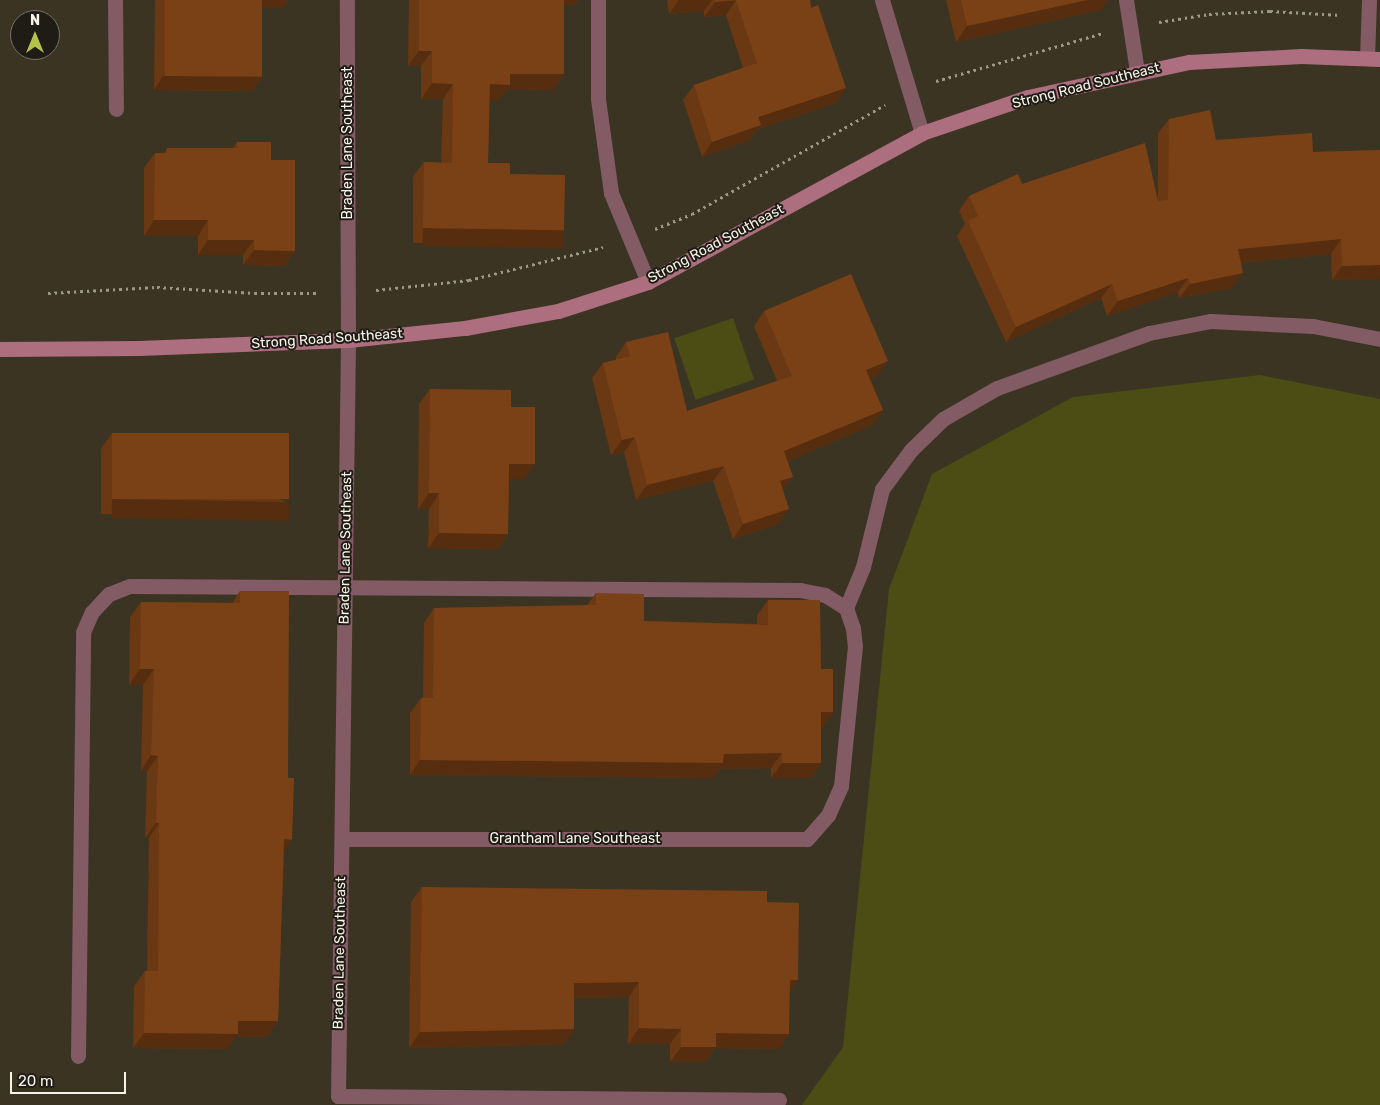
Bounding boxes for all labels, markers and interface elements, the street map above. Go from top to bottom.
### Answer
north arrow [10,10,60,60]
text: N [30,12,40,29]
street label: Strong Road Southeast [1010,60,1162,112]
street label: Braden Lane Southeast [340,66,356,220]
street label: Strong Road Southeast [645,201,787,287]
street label: Strong Road Southeast [251,325,403,353]
street label: Braden Lane Southeast [336,471,356,625]
street label: Grantham Lane Southeast [489,831,661,847]
street label: Braden Lane Southeast [330,876,350,1030]
scale bar [12,1062,129,1094]
text: 20 m [18,1072,53,1090]

